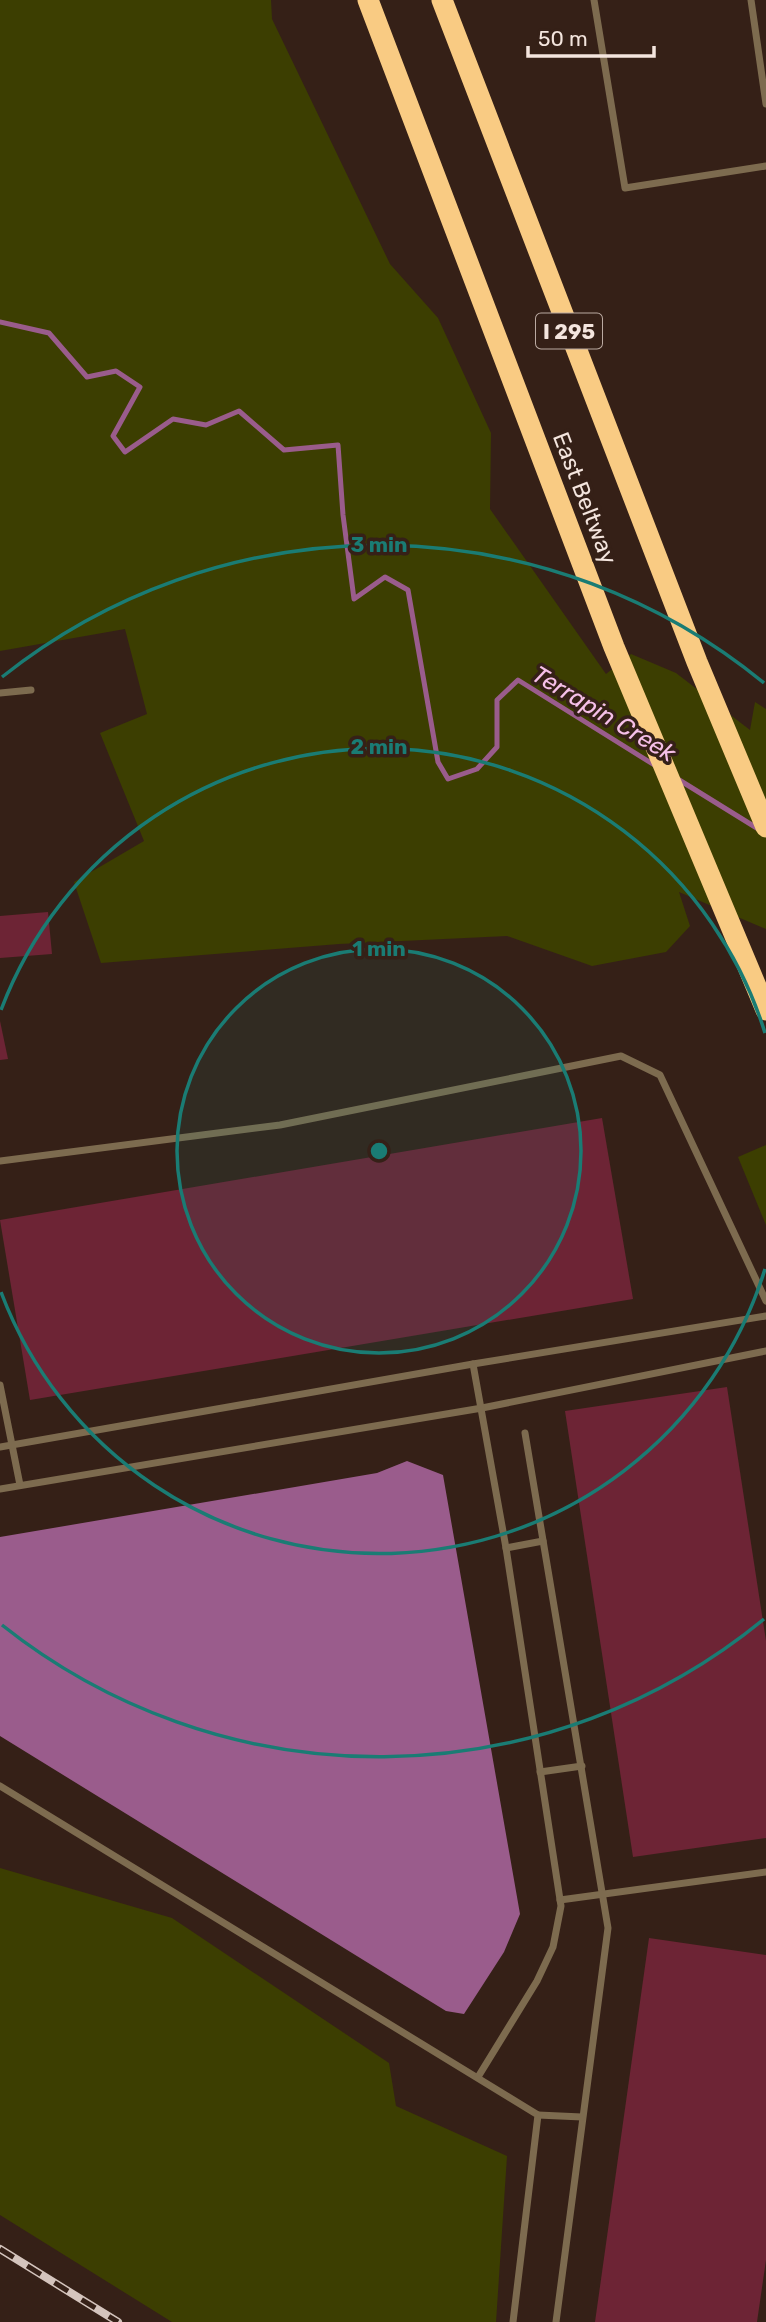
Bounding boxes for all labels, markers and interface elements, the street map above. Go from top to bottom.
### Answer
scale bar [528,14,654,58]
text: 50 m [538,26,588,51]
road number: I 295 [536,314,602,348]
street label: East Beltway [547,428,623,568]
text: 3 min [350,532,408,557]
water label: Terrapin Creek [527,660,681,768]
text: 2 min [351,734,407,759]
text: 1 min [352,936,406,961]
centre of rings [367,1139,391,1163]

